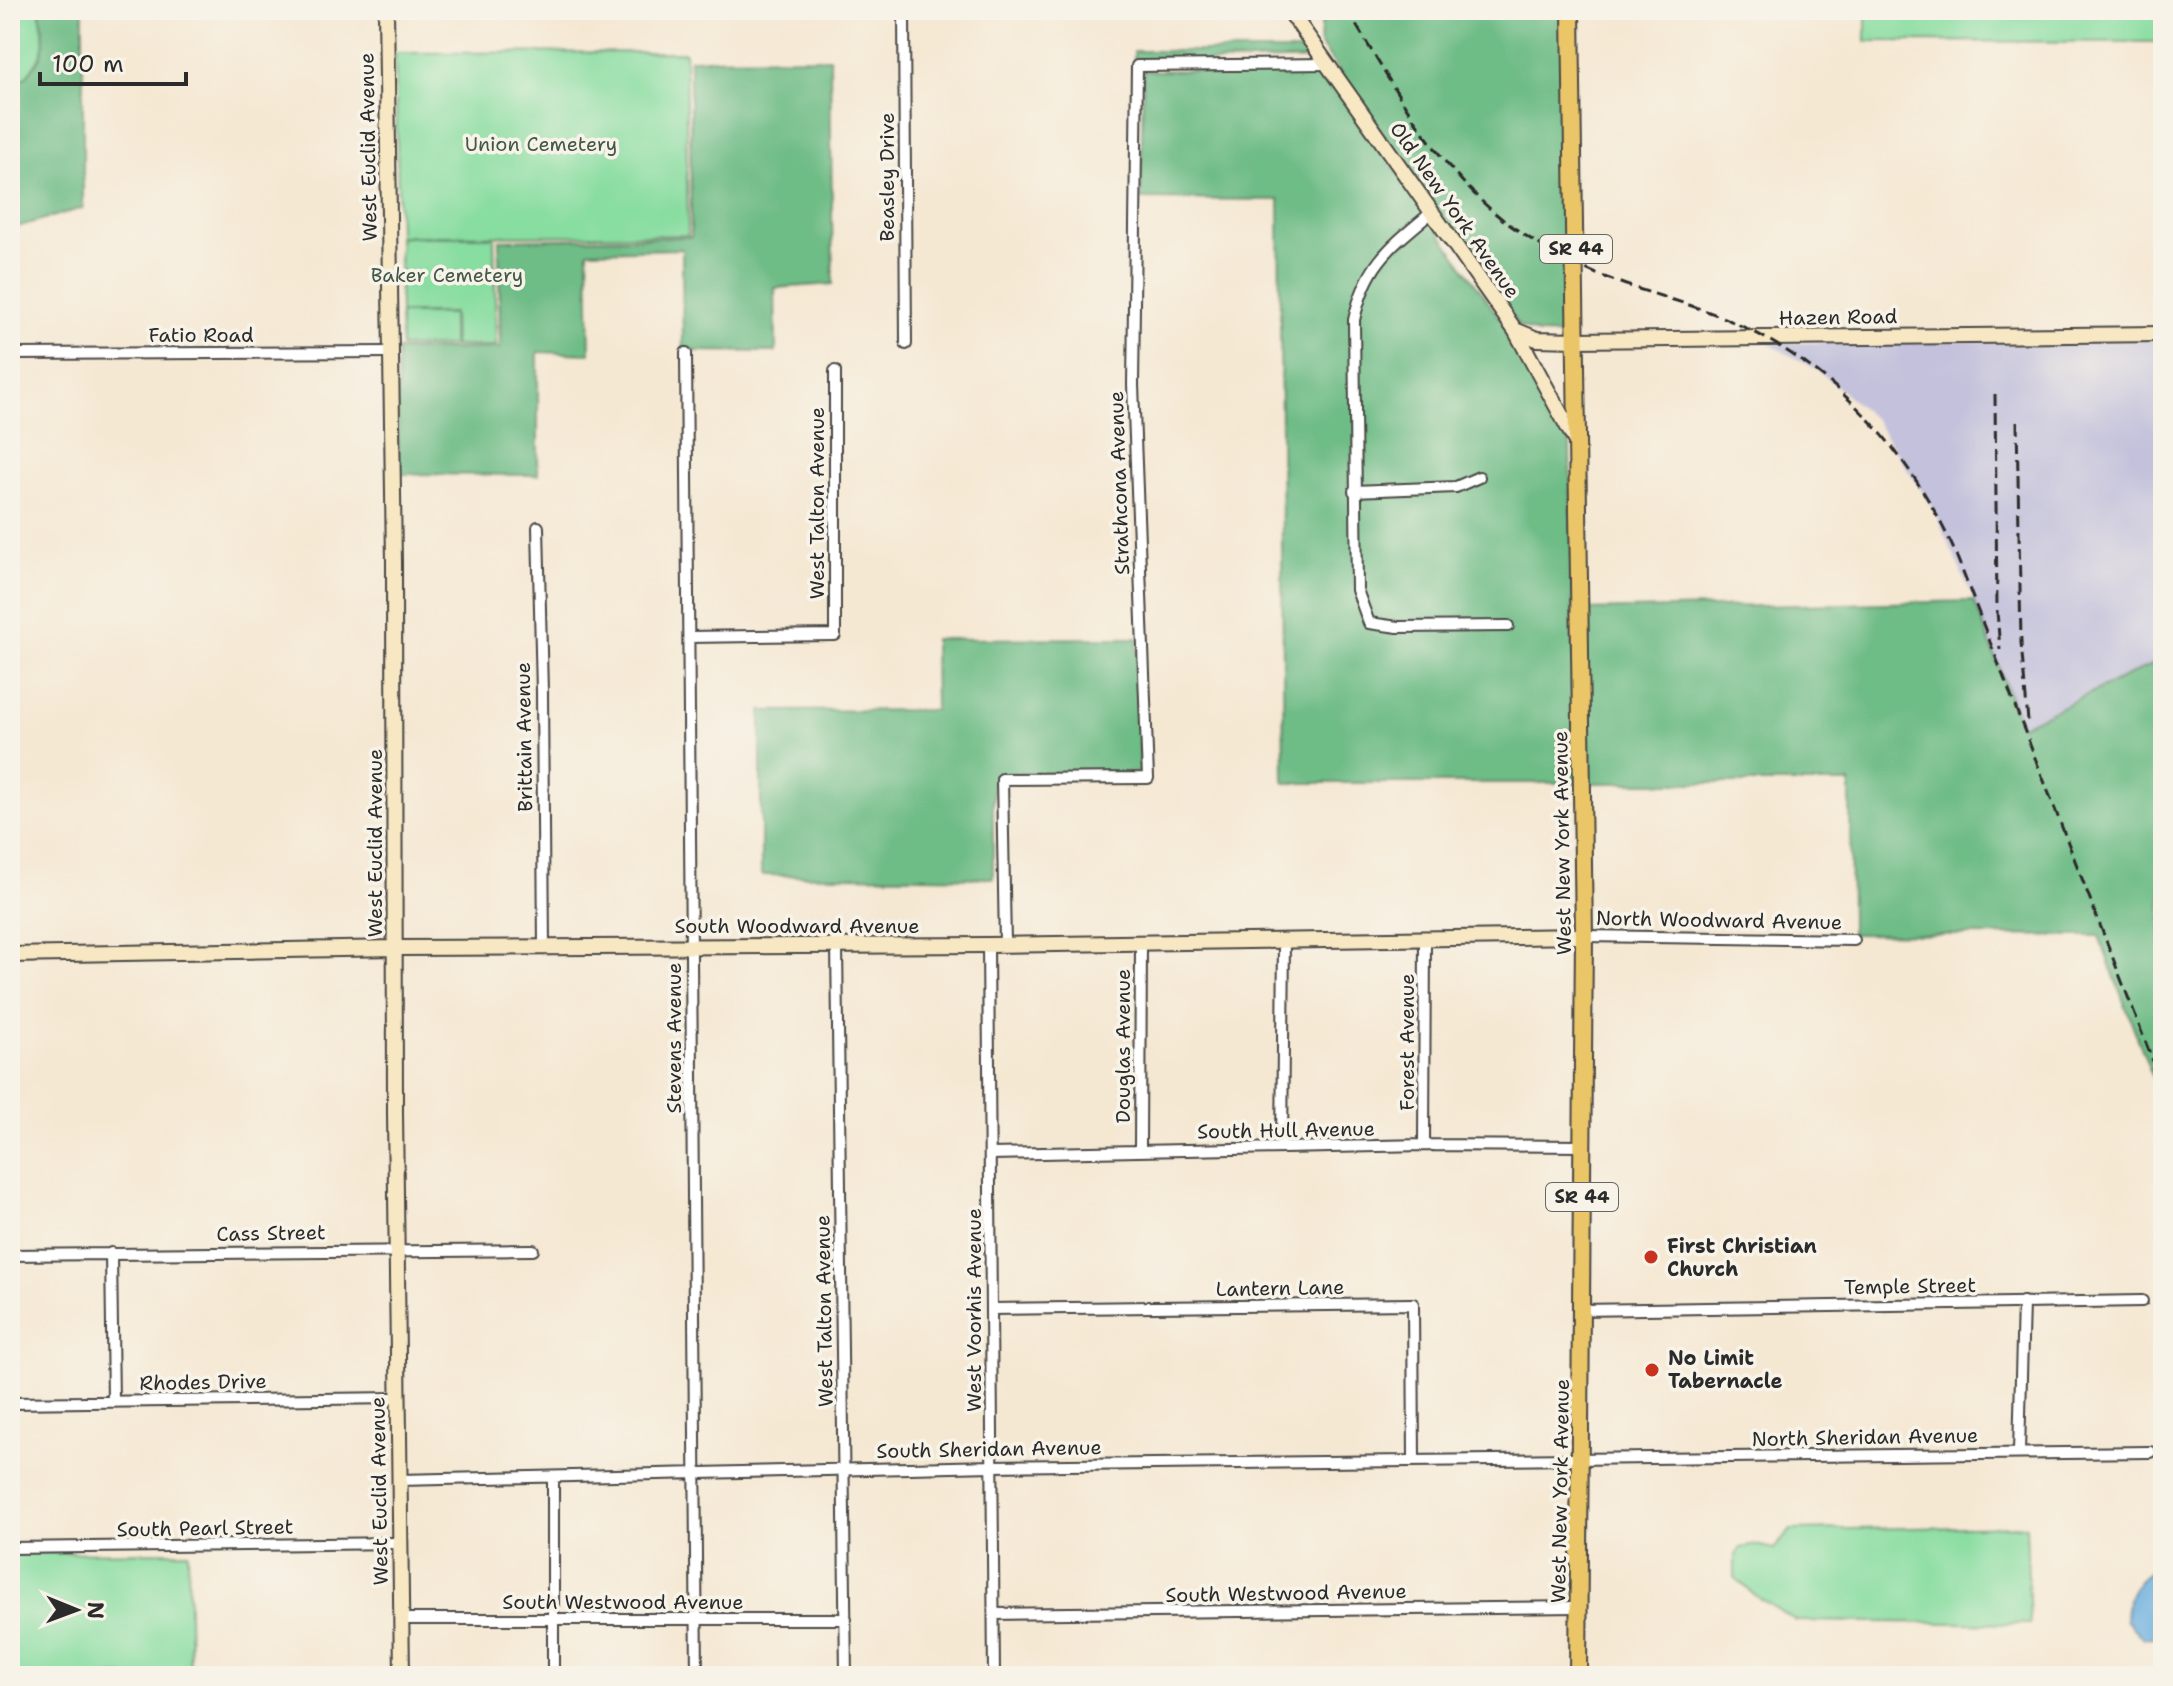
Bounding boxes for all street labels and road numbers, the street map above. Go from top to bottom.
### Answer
street label: West Euclid Avenue [353,52,383,242]
street label: Beasley Drive [874,112,900,242]
street label: Old New York Avenue [1384,117,1526,303]
road number: SR 44 [1540,235,1612,263]
street label: Hazen Road [1778,303,1898,331]
street label: Fatio Road [148,322,254,348]
street label: Strathcona Avenue [1103,391,1135,575]
street label: West Talton Avenue [804,407,830,599]
street label: Brittain Avenue [510,662,538,812]
street label: West New York Avenue [1547,731,1577,955]
street label: West Euclid Avenue [362,749,388,937]
street label: North Woodward Avenue [1596,905,1842,935]
street label: South Woodward Avenue [674,913,920,939]
street label: Stevens Avenue [661,962,687,1114]
street label: Douglas Avenue [1110,969,1136,1123]
street label: Forest Avenue [1394,973,1420,1111]
street label: South Hull Avenue [1197,1115,1375,1145]
road number: SR 44 [1546,1183,1618,1211]
street label: West Voorhis Avenue [961,1208,987,1412]
street label: West Talton Avenue [809,1215,839,1407]
street label: Cass Street [216,1219,326,1247]
street label: Temple Street [1844,1272,1976,1300]
street label: Lantern Lane [1215,1274,1345,1302]
street label: Rhodes Drive [139,1368,267,1396]
street label: West New York Avenue [1545,1379,1575,1603]
street label: West Euclid Avenue [364,1396,394,1586]
street label: North Sheridan Avenue [1751,1422,1979,1452]
street label: South Sheridan Avenue [876,1434,1102,1464]
street label: South Pearl Street [116,1513,294,1543]
street label: South Westwood Avenue [1165,1578,1407,1608]
street label: South Westwood Avenue [502,1589,744,1615]

